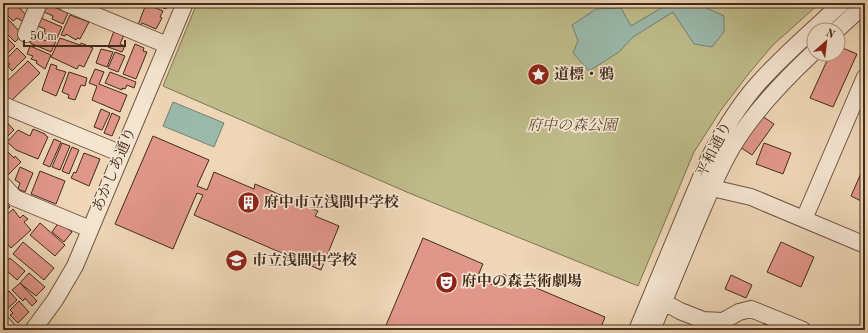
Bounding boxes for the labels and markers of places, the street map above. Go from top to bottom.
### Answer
place icon: 道標・鴉 [525,62,551,88]
place label: 道標・鴉 [554,66,614,83]
building icon: 府中市立浅間中学校 [236,190,262,216]
place label: 府中市立浅間中学校 [264,194,399,211]
school or university icon: 市立浅間中学校 [223,248,249,274]
place label: 市立浅間中学校 [252,252,357,269]
theatre icon: 府中の森芸術劇場 [433,269,459,295]
place label: 府中の森芸術劇場 [462,273,582,290]

